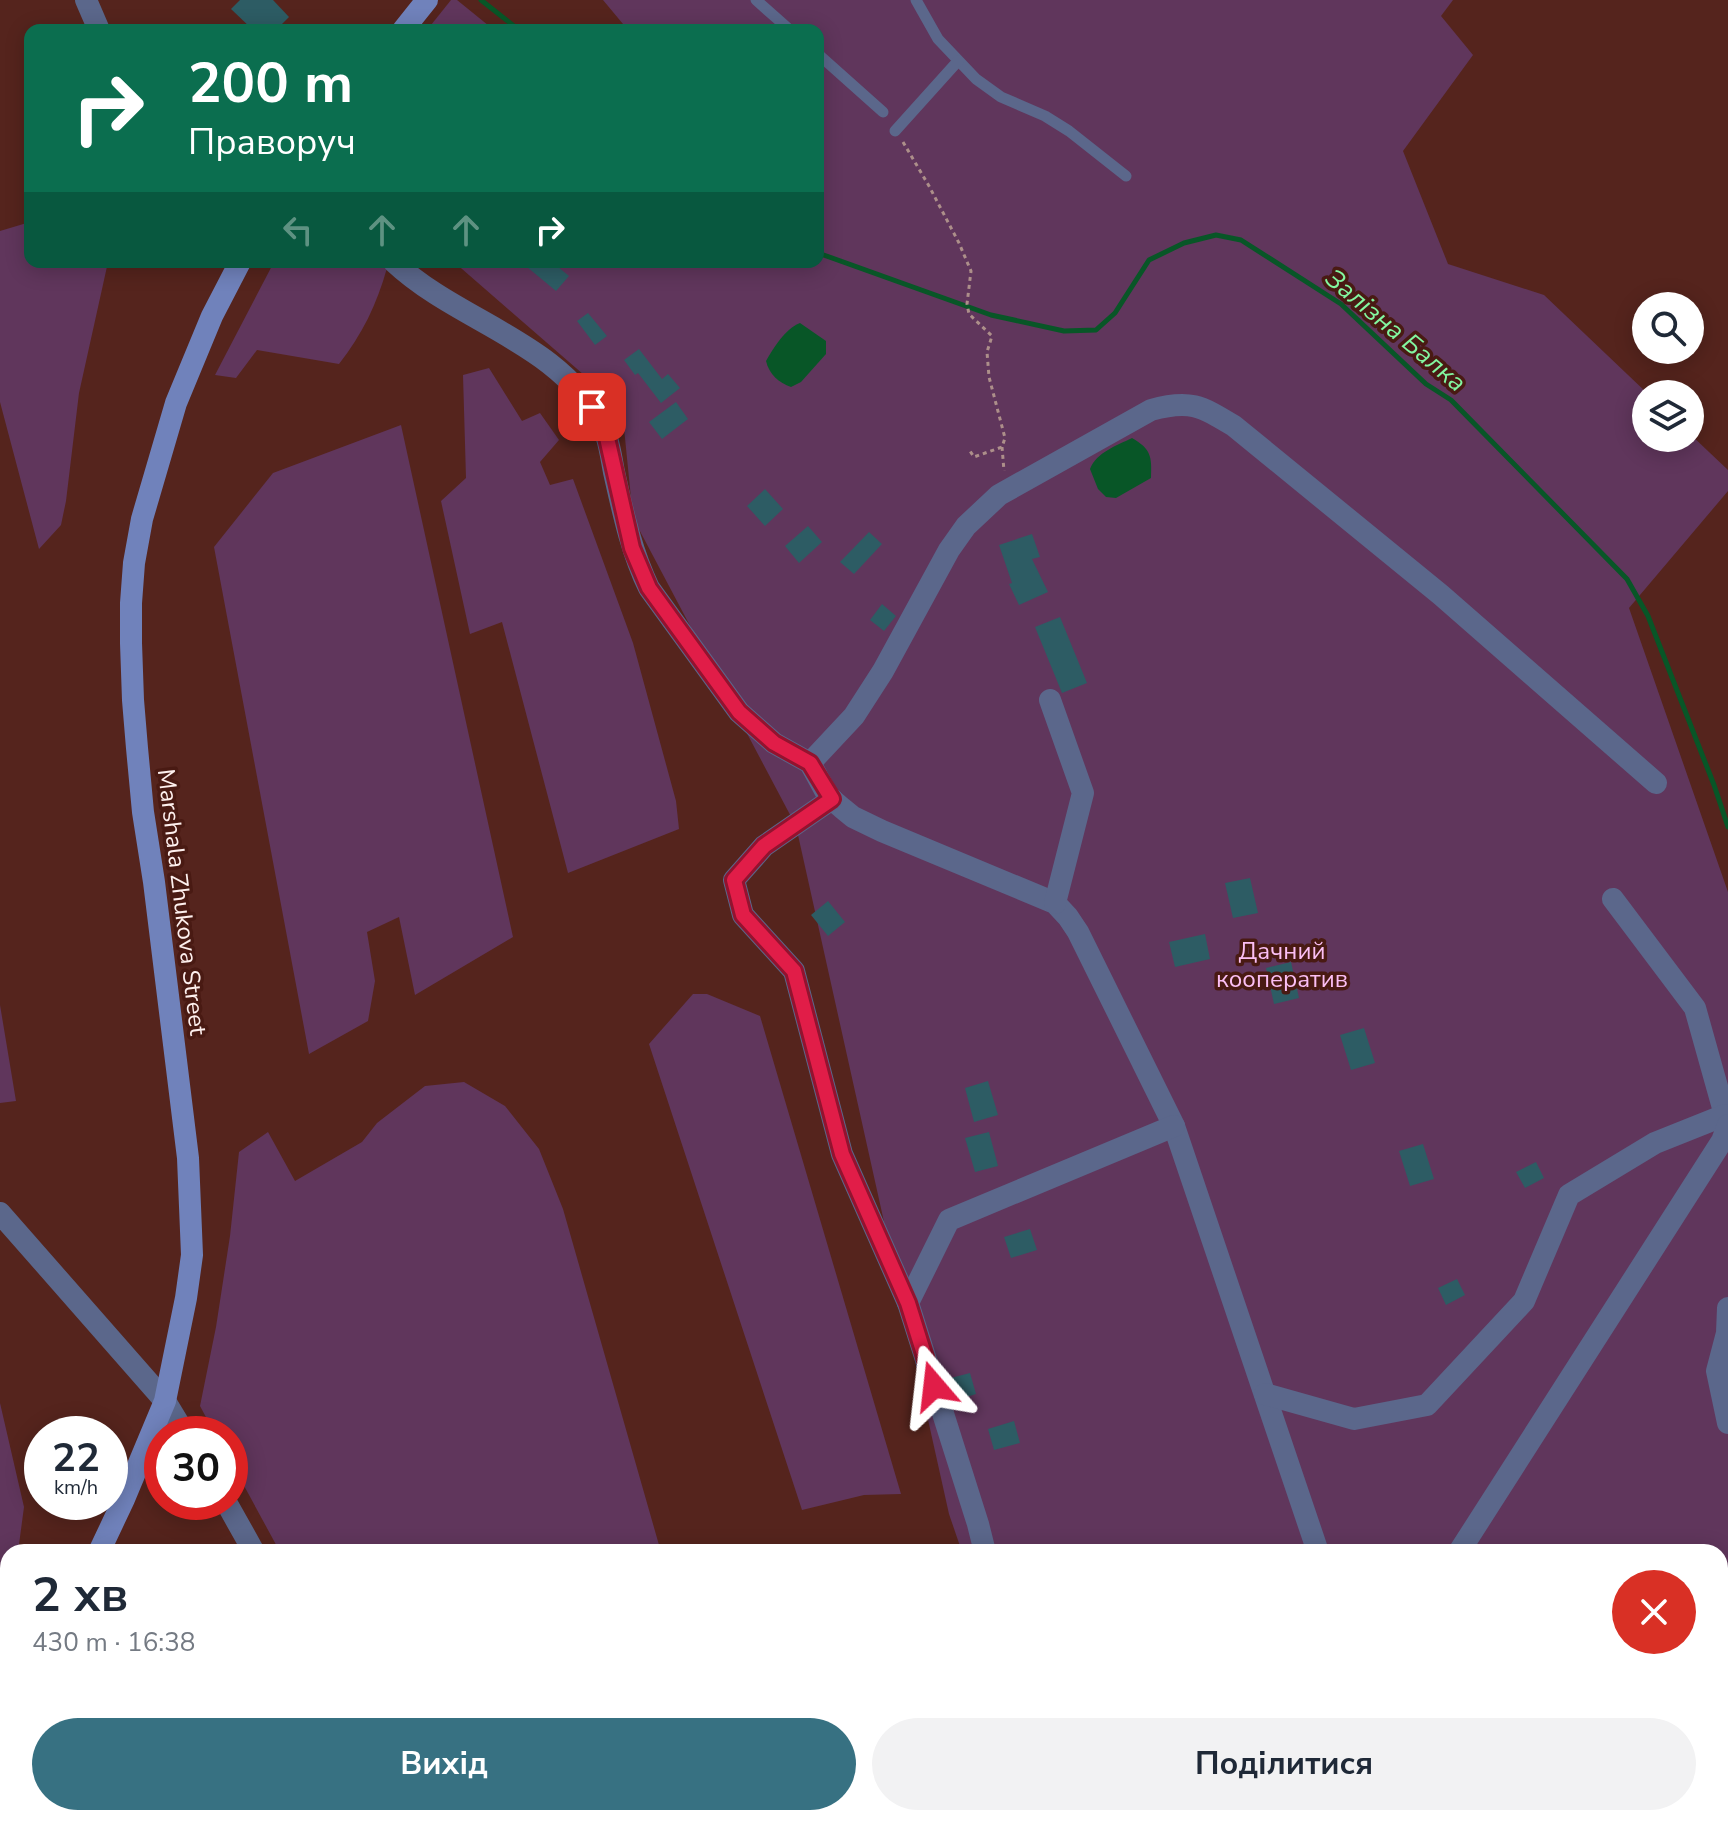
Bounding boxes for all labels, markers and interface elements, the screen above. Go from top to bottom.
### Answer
text: 200 m [188,45,353,122]
icon: right [56,56,160,160]
text: Праворуч [188,118,356,167]
icon: left [276,208,320,252]
icon: ahead [360,208,404,252]
icon: ahead [444,208,488,252]
icon: right [528,208,572,252]
water label: Залізна Балка [1318,261,1474,400]
map controls [1632,292,1704,452]
button: search [1632,292,1704,364]
pin [558,373,626,441]
button: layers [1632,380,1704,452]
icon: arrive [570,385,614,429]
street label: Marshala Zhukova Street [150,767,214,1038]
park label: Дачний кооператив [1216,935,1348,995]
position arrow [892,1344,976,1428]
speed limit sign: 30 [144,1416,248,1520]
text: 22 [52,1431,100,1485]
text: km/h [54,1474,98,1501]
text: 2 хв [32,1562,128,1628]
button: close [1612,1570,1696,1654]
text: 430 m · 16:38 [32,1625,195,1660]
button: Вихід [32,1718,856,1810]
button: Поділитися [872,1718,1696,1810]

